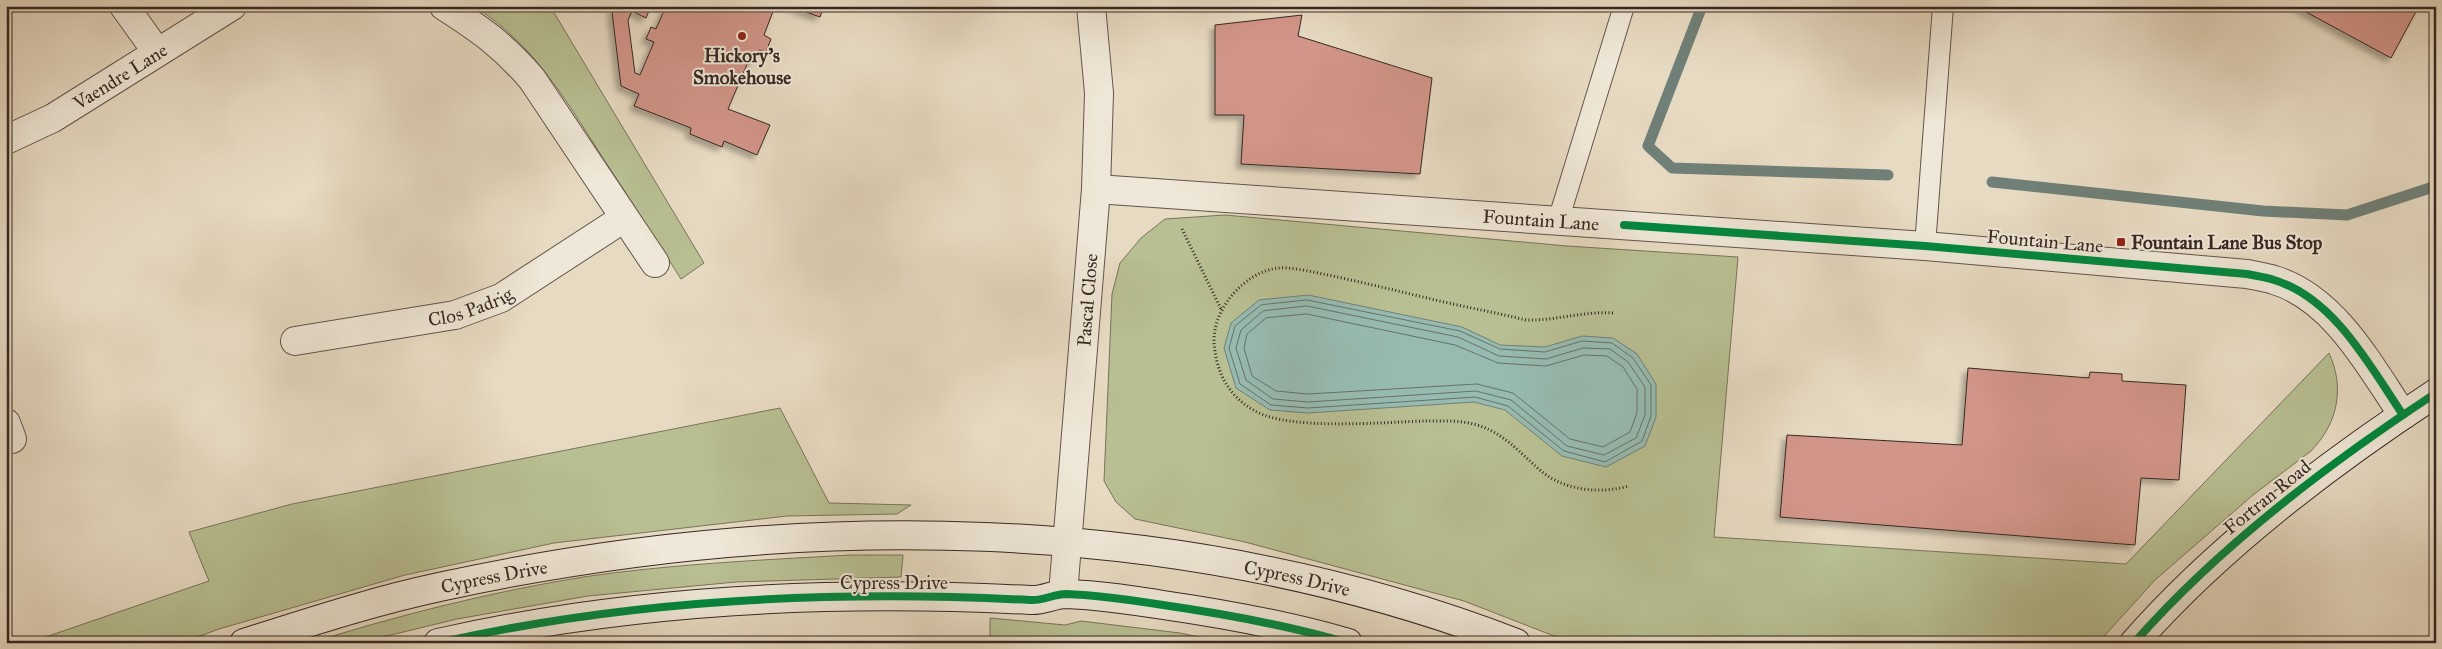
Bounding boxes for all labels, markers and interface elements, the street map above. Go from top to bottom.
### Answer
marker: Hickory's Smokehouse [736,30,748,42]
street label: Vaendre Lane [68,38,172,115]
place label: Hickory's Smokehouse [693,44,791,89]
street label: Fountain Lane [1482,204,1600,235]
street label: Fountain Lane [1986,224,2104,258]
place label: Fountain Lane Bus Stop [2131,231,2323,255]
marker: Fountain Lane Bus Stop [2115,236,2127,248]
street label: Pascal Close [1072,252,1102,347]
street label: Clos Padrig [426,282,518,331]
street label: Fortran Road [2219,455,2316,539]
street label: Cypress Drive [439,555,549,598]
street label: Cypress Drive [1242,555,1353,601]
street label: Cypress Drive [840,571,948,594]

